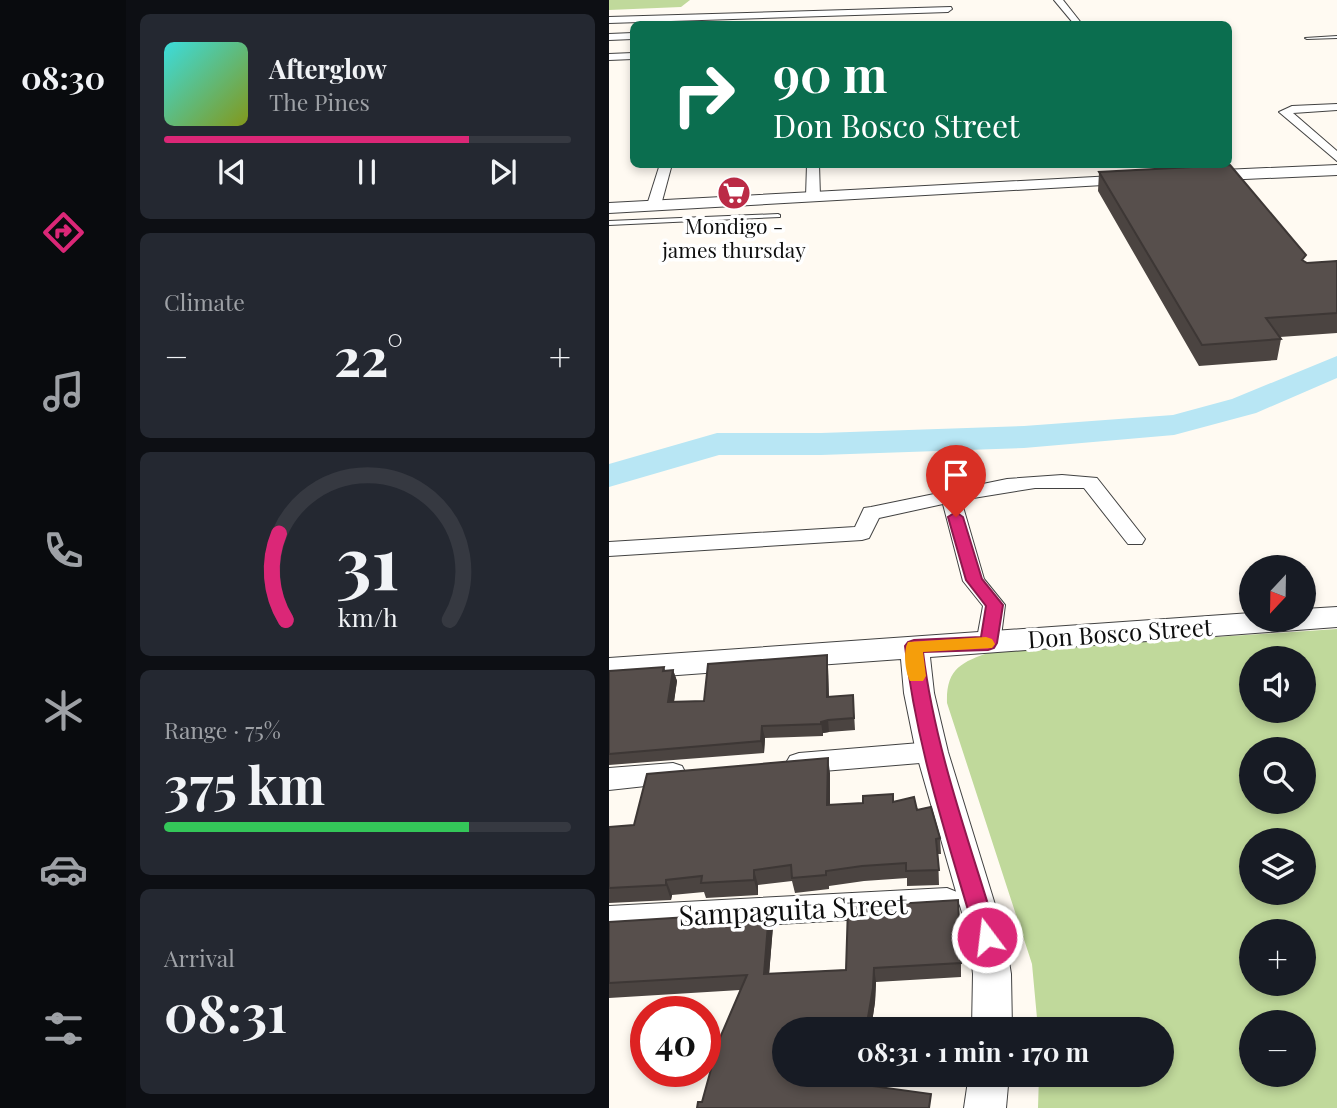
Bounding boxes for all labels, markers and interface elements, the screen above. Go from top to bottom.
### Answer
text: 90 m [773,40,887,105]
icon: right [658,49,749,140]
text: Afterglow [269,51,387,86]
text: 08:30 [21,55,105,98]
text: The Pines [269,86,370,117]
text: Don Bosco Street [773,103,1020,146]
icon: previous [213,153,251,191]
icon: pause [348,153,386,191]
icon: next [484,153,522,191]
supermarket icon: Mondigo - james thursday [715,174,753,212]
icon: directions [39,208,88,257]
place label: Mondigo - james thursday [661,211,806,263]
text: Climate [164,286,245,317]
text: 22° [334,321,403,390]
text: − [164,330,189,381]
text: + [549,330,571,381]
icon: music [39,367,88,416]
pin [926,445,986,517]
icon: arrive [937,456,975,494]
text: 31 [336,511,399,608]
icon: phone [39,526,88,575]
north arrow [1239,555,1316,632]
map controls [1239,555,1316,1087]
text: km/h [338,600,398,633]
street label: Don Bosco Street [1027,610,1214,654]
button: sound [1239,646,1316,723]
icon: climate [39,686,88,735]
text: Range · 75% [164,714,281,745]
button: search [1239,737,1316,814]
text: 375 km [164,749,325,818]
button: layers [1239,828,1316,905]
icon: car [39,845,88,894]
street label: Sampaguita Street [678,884,909,933]
position arrow [950,900,1024,974]
button: + [1239,919,1316,996]
text: Arrival [164,942,235,973]
text: 08:31 [164,977,287,1046]
speed limit sign: 40 [630,996,721,1087]
icon: filters [39,1004,88,1053]
button: − [1239,1010,1316,1087]
text: 08:31 · 1 min · 170 m [857,1034,1089,1069]

